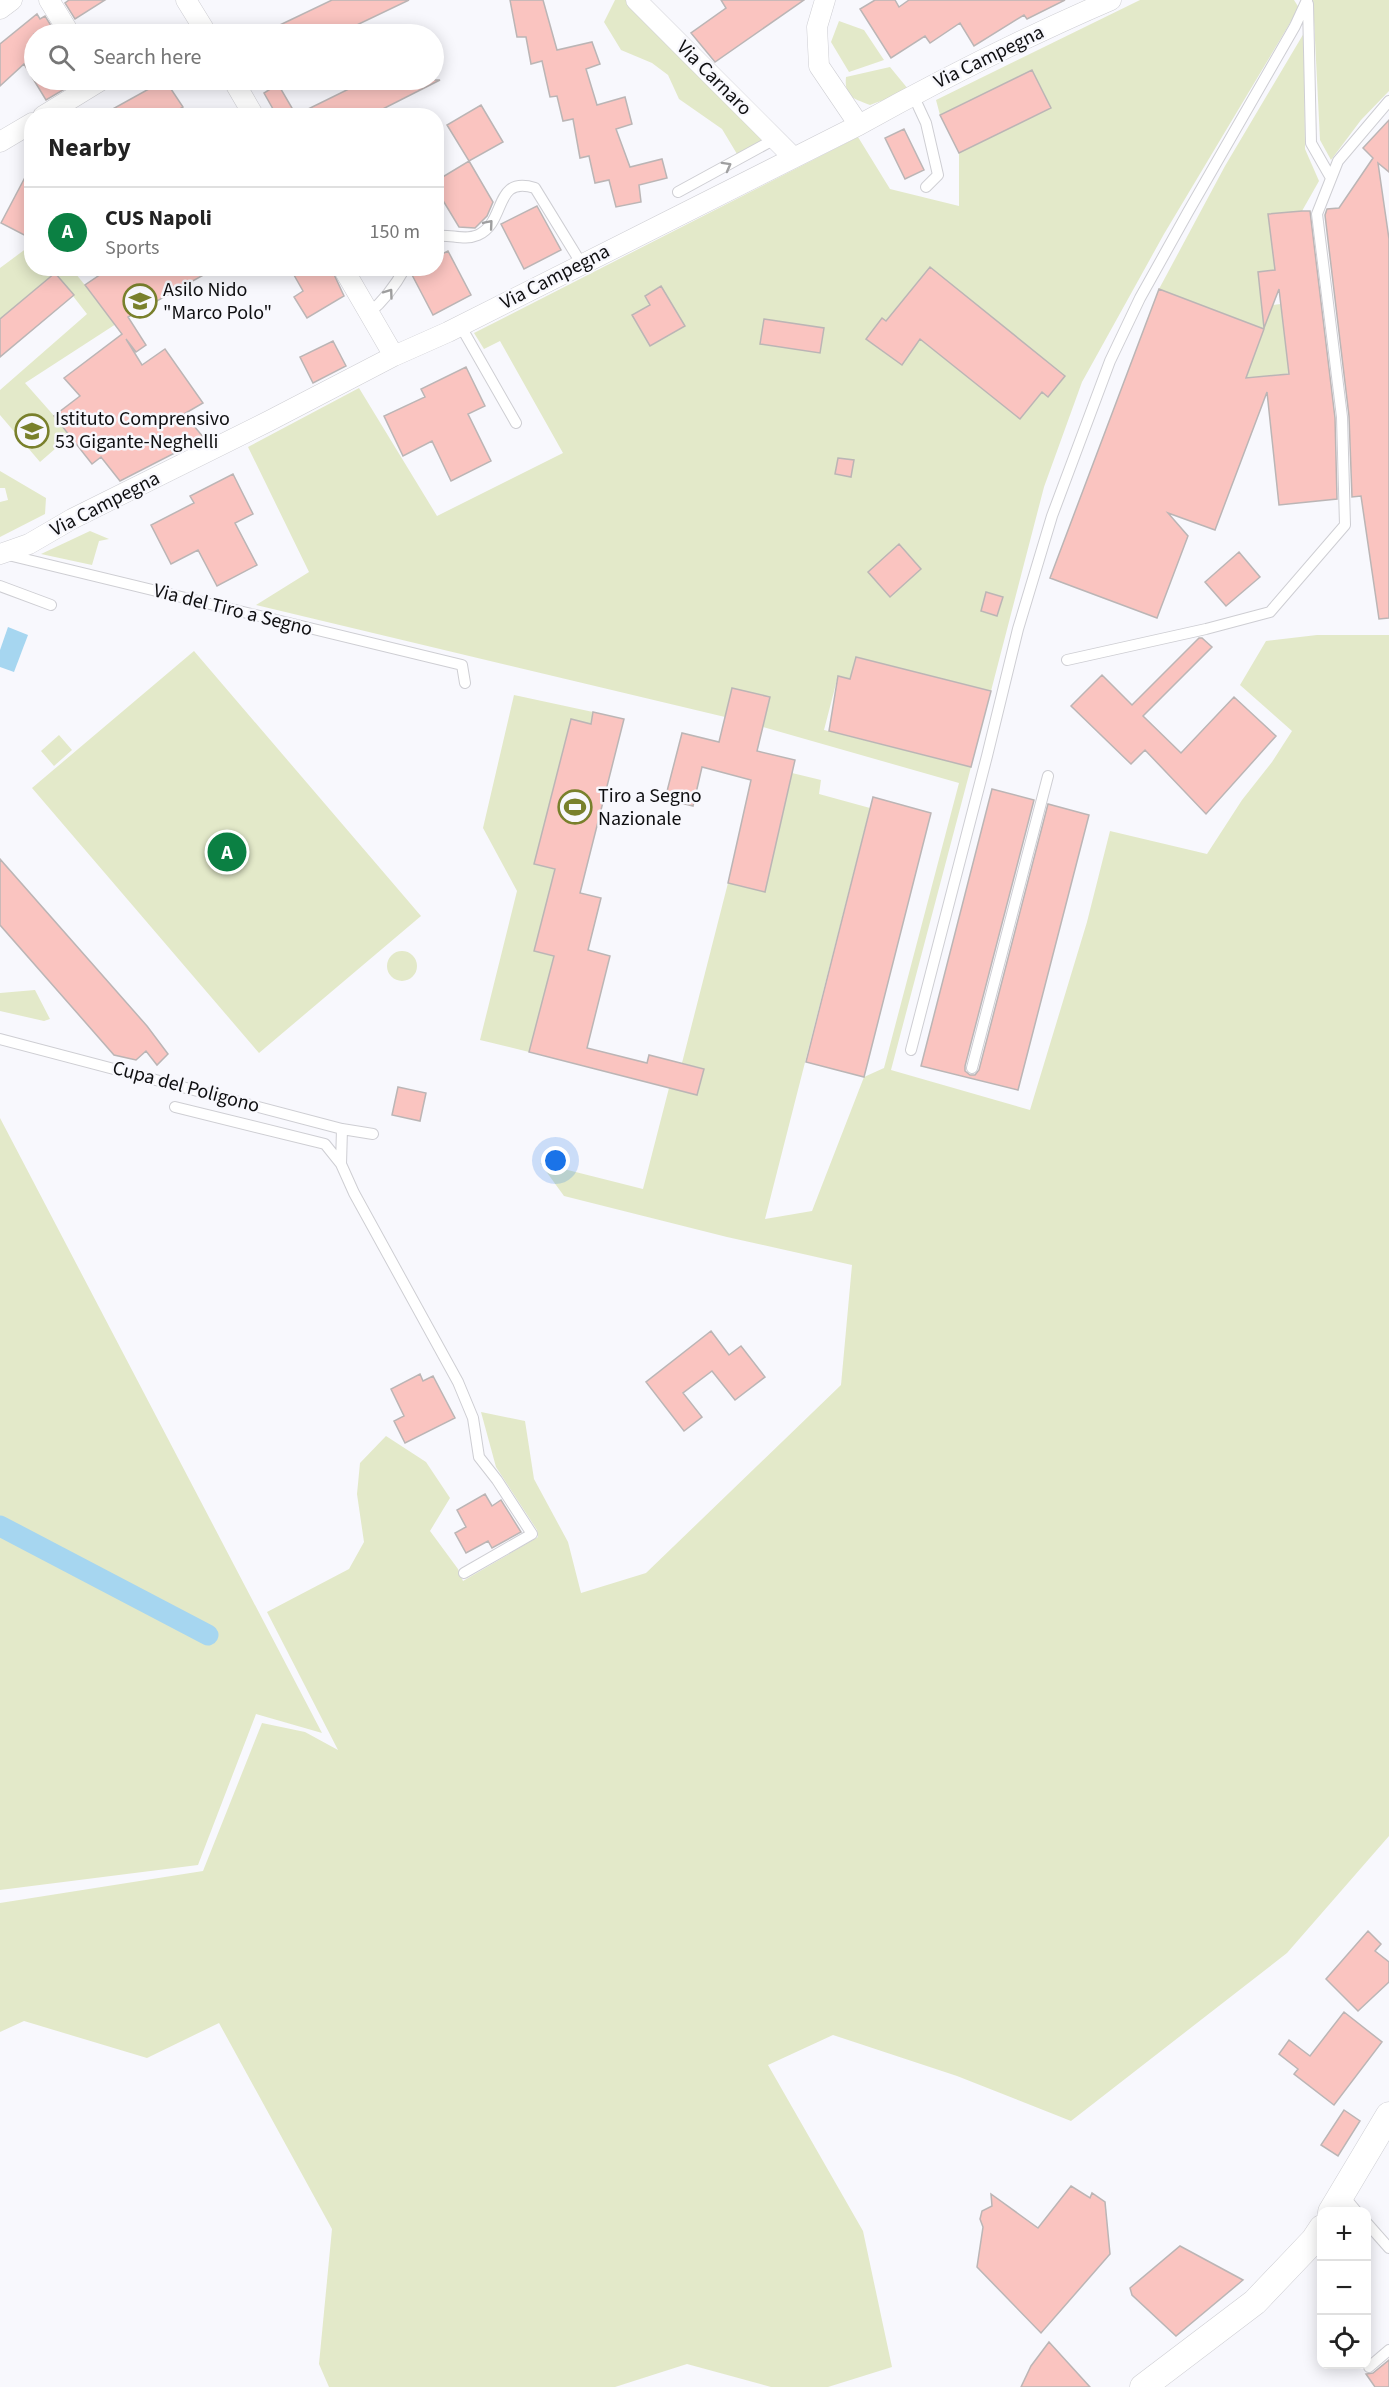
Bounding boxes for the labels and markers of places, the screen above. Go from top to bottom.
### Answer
place label: Asilo Nido "Marco Polo" [163,276,272,327]
school or university icon: Asilo Nido "Marco Polo" [122,283,158,319]
place label: Istituto Comprensivo 53 Gigante-Neghelli [55,405,230,456]
school or university icon: Istituto Comprensivo 53 Gigante-Neghelli [14,413,50,449]
place label: Tiro a Segno Nazionale [598,782,702,833]
sports icon: Tiro a Segno Nazionale [557,789,593,825]
pin: A [208,830,246,874]

